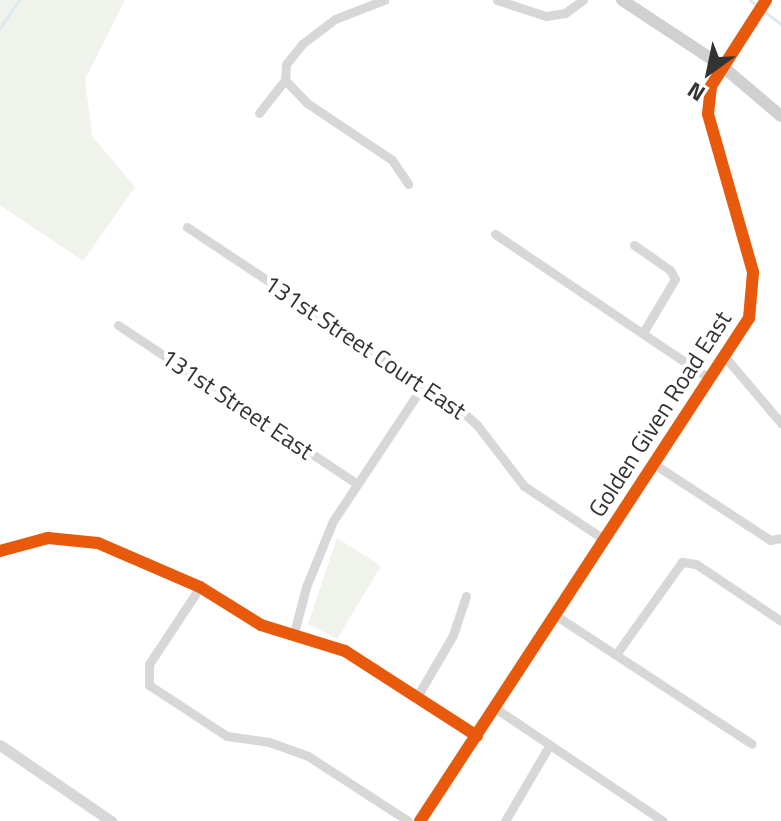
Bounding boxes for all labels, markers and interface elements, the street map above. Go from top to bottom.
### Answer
north arrow [669,32,749,112]
text: N [680,74,712,111]
street label: 131st Street Court East [259,269,471,425]
street label: Golden Given Road East [583,306,737,522]
street label: 131st Street East [155,343,319,465]

